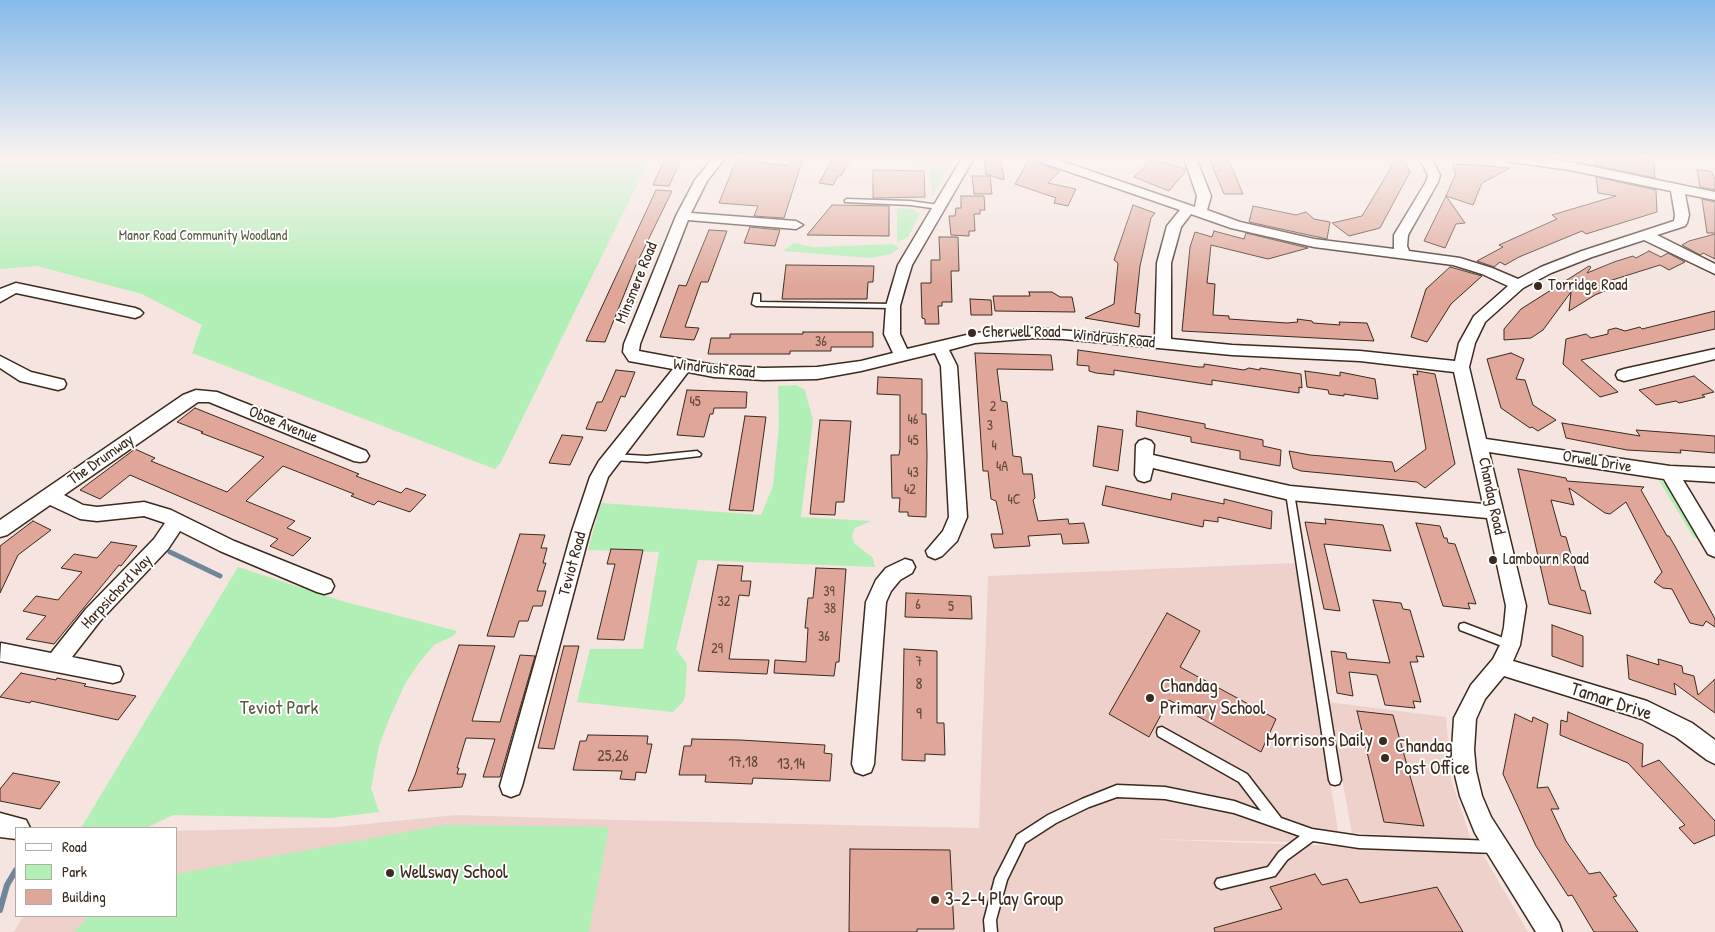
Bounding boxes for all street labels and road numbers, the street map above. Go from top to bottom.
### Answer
street label: Minsmere Road [612,239,662,327]
street label: Windrush Road [1072,325,1156,353]
street label: Windrush Road [672,355,756,383]
street label: Oboe Avenue [246,403,320,447]
street label: The Drumway [64,430,138,490]
street label: Orwell Drive [1561,447,1633,477]
street label: Chandag Road [1473,456,1509,536]
street label: Teviot Road [555,530,591,598]
street label: Harpsichord Way [78,551,156,633]
street label: Tamar Drive [1567,678,1655,726]

